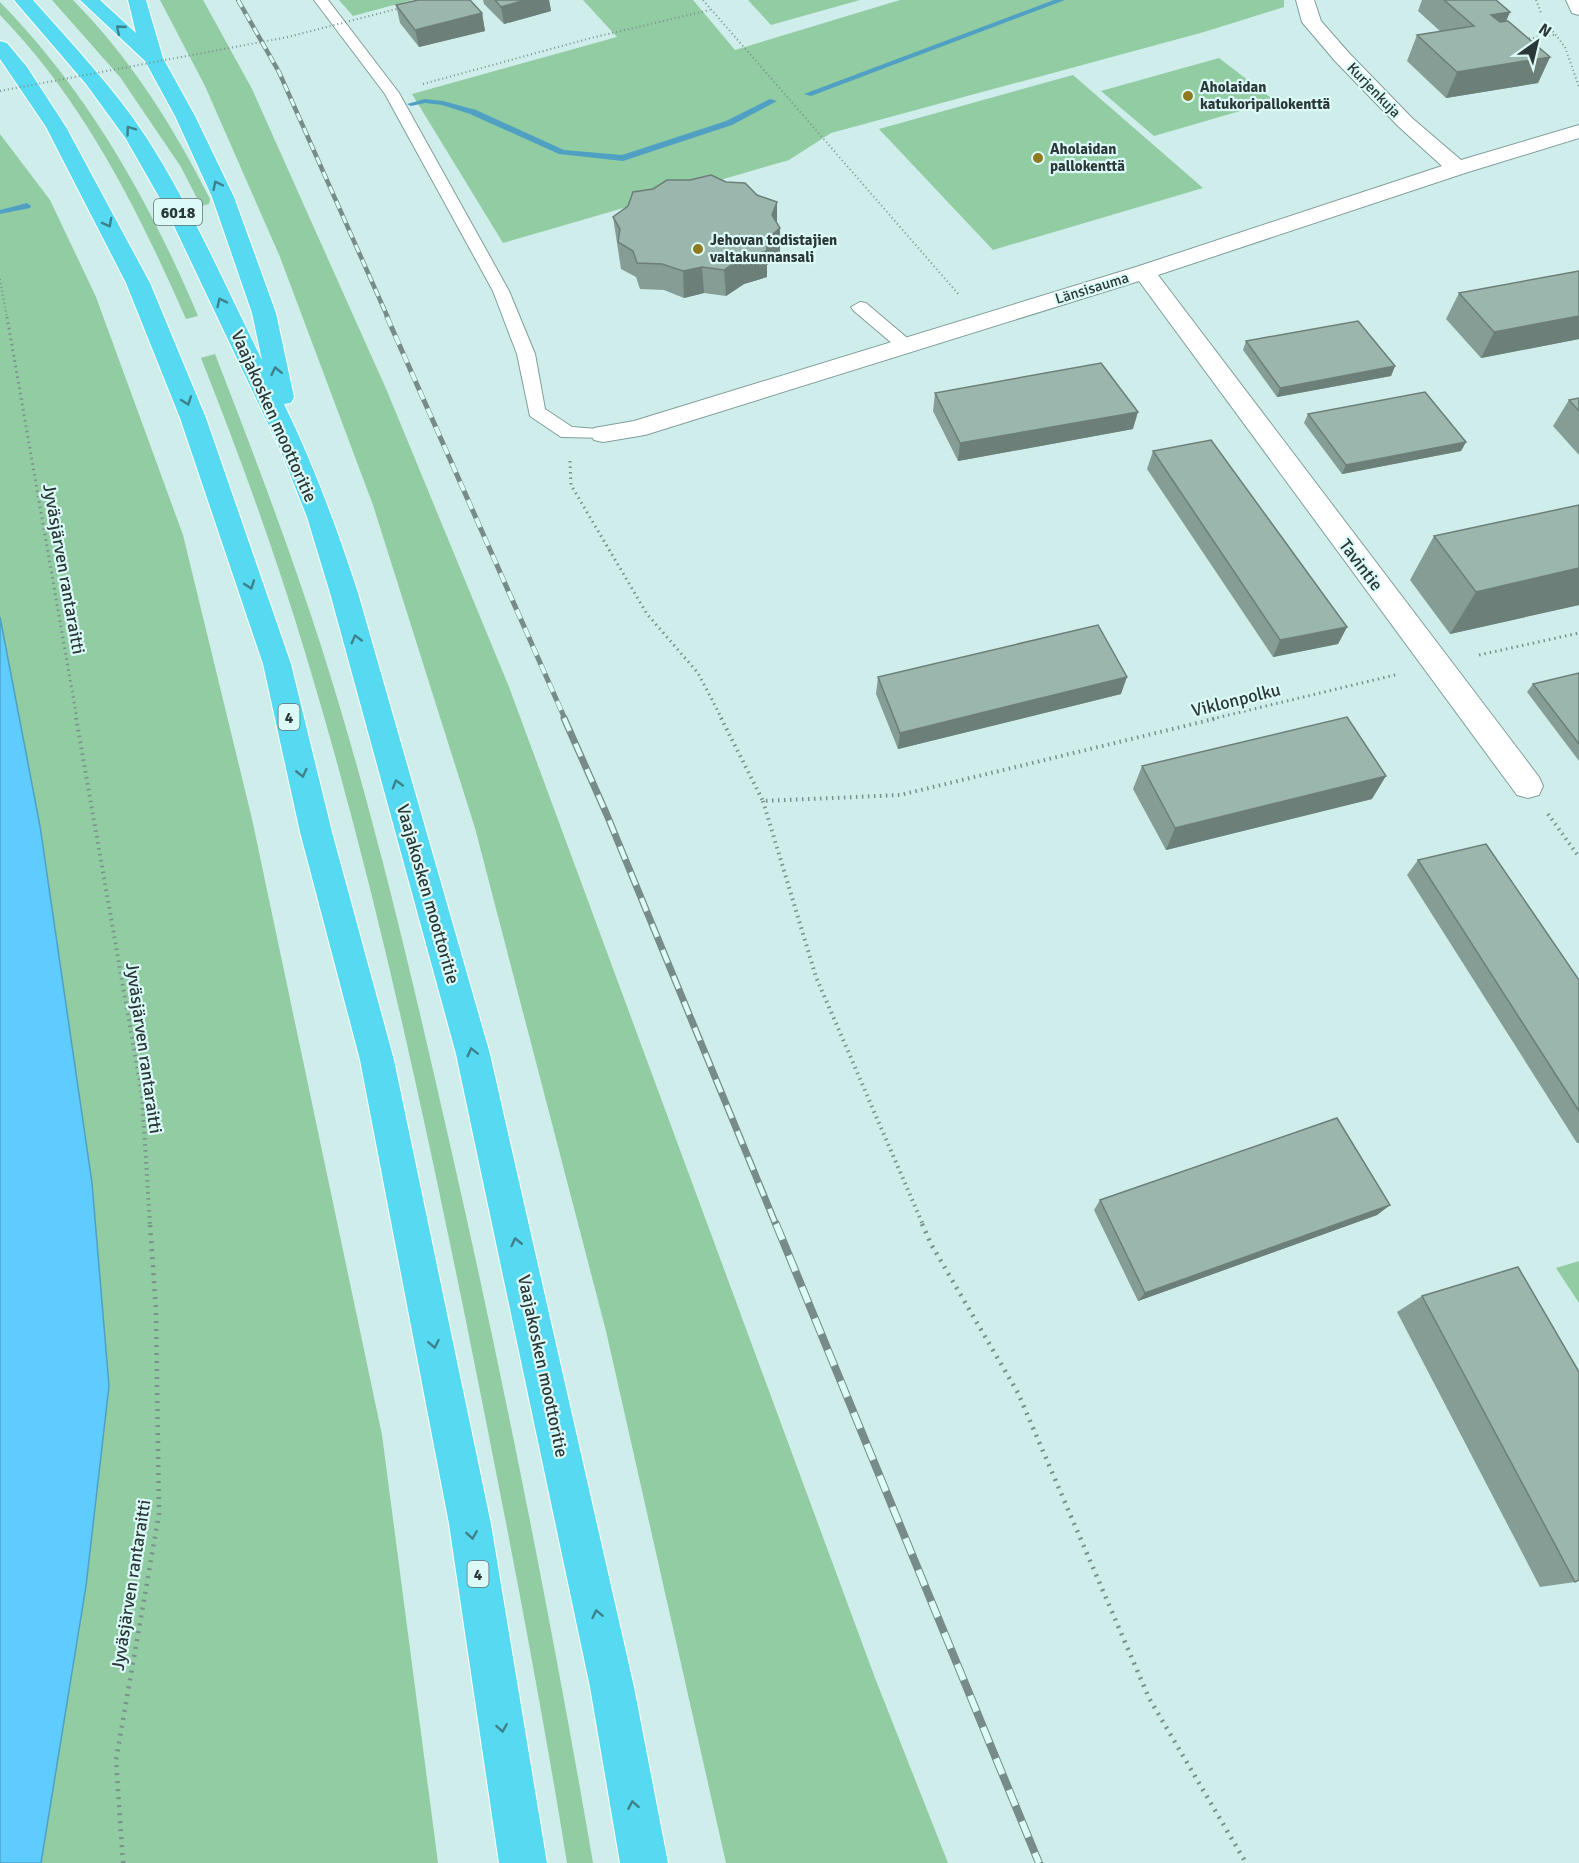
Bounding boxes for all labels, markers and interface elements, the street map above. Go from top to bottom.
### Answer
north arrow [1507,12,1567,72]
text: N [1535,19,1555,42]
one-way arrow [117,25,127,36]
street label: Kurjenkuja [1343,59,1405,121]
place label: Aholaidan katukoripallokenttä [1200,78,1331,113]
marker: Aholaidan katukoripallokenttä [1181,89,1195,103]
one-way arrow [126,125,137,136]
place label: Aholaidan pallokenttä [1050,140,1125,175]
marker: Aholaidan pallokenttä [1031,151,1045,165]
one-way arrow [213,181,225,192]
road number: 6018 [154,199,202,225]
one-way arrow [101,216,112,227]
place label: Jehovan todistajien valtakunnansali [709,231,837,266]
marker: Jehovan todistajien valtakunnansali [691,242,705,256]
street label: Länsisauma [1053,268,1131,308]
one-way arrow [217,297,229,308]
street label: Vaajakosken moottoritie [226,326,322,506]
one-way arrow [270,366,283,376]
one-way arrow [179,395,192,406]
street label: Jyväsjärven rantaraitti [38,482,90,656]
street label: Tavintie [1334,535,1388,595]
one-way arrow [243,579,255,590]
one-way arrow [351,634,364,644]
street label: Viklonpolku [1189,678,1283,722]
road number: 4 [278,704,300,730]
one-way arrow [295,768,308,778]
one-way arrow [392,779,404,789]
street label: Vaajakosken moottoritie [392,801,464,987]
street label: Jyväsjärven rantaraitti [121,961,167,1135]
one-way arrow [467,1047,480,1057]
one-way arrow [510,1238,523,1248]
street label: Vaajakosken moottoritie [513,1273,573,1459]
one-way arrow [427,1339,440,1349]
street label: Jyväsjärven rantaraitti [107,1498,155,1672]
one-way arrow [465,1531,477,1540]
road number: 4 [468,1561,488,1587]
one-way arrow [591,1609,604,1619]
one-way arrow [495,1722,508,1732]
one-way arrow [627,1801,640,1811]

